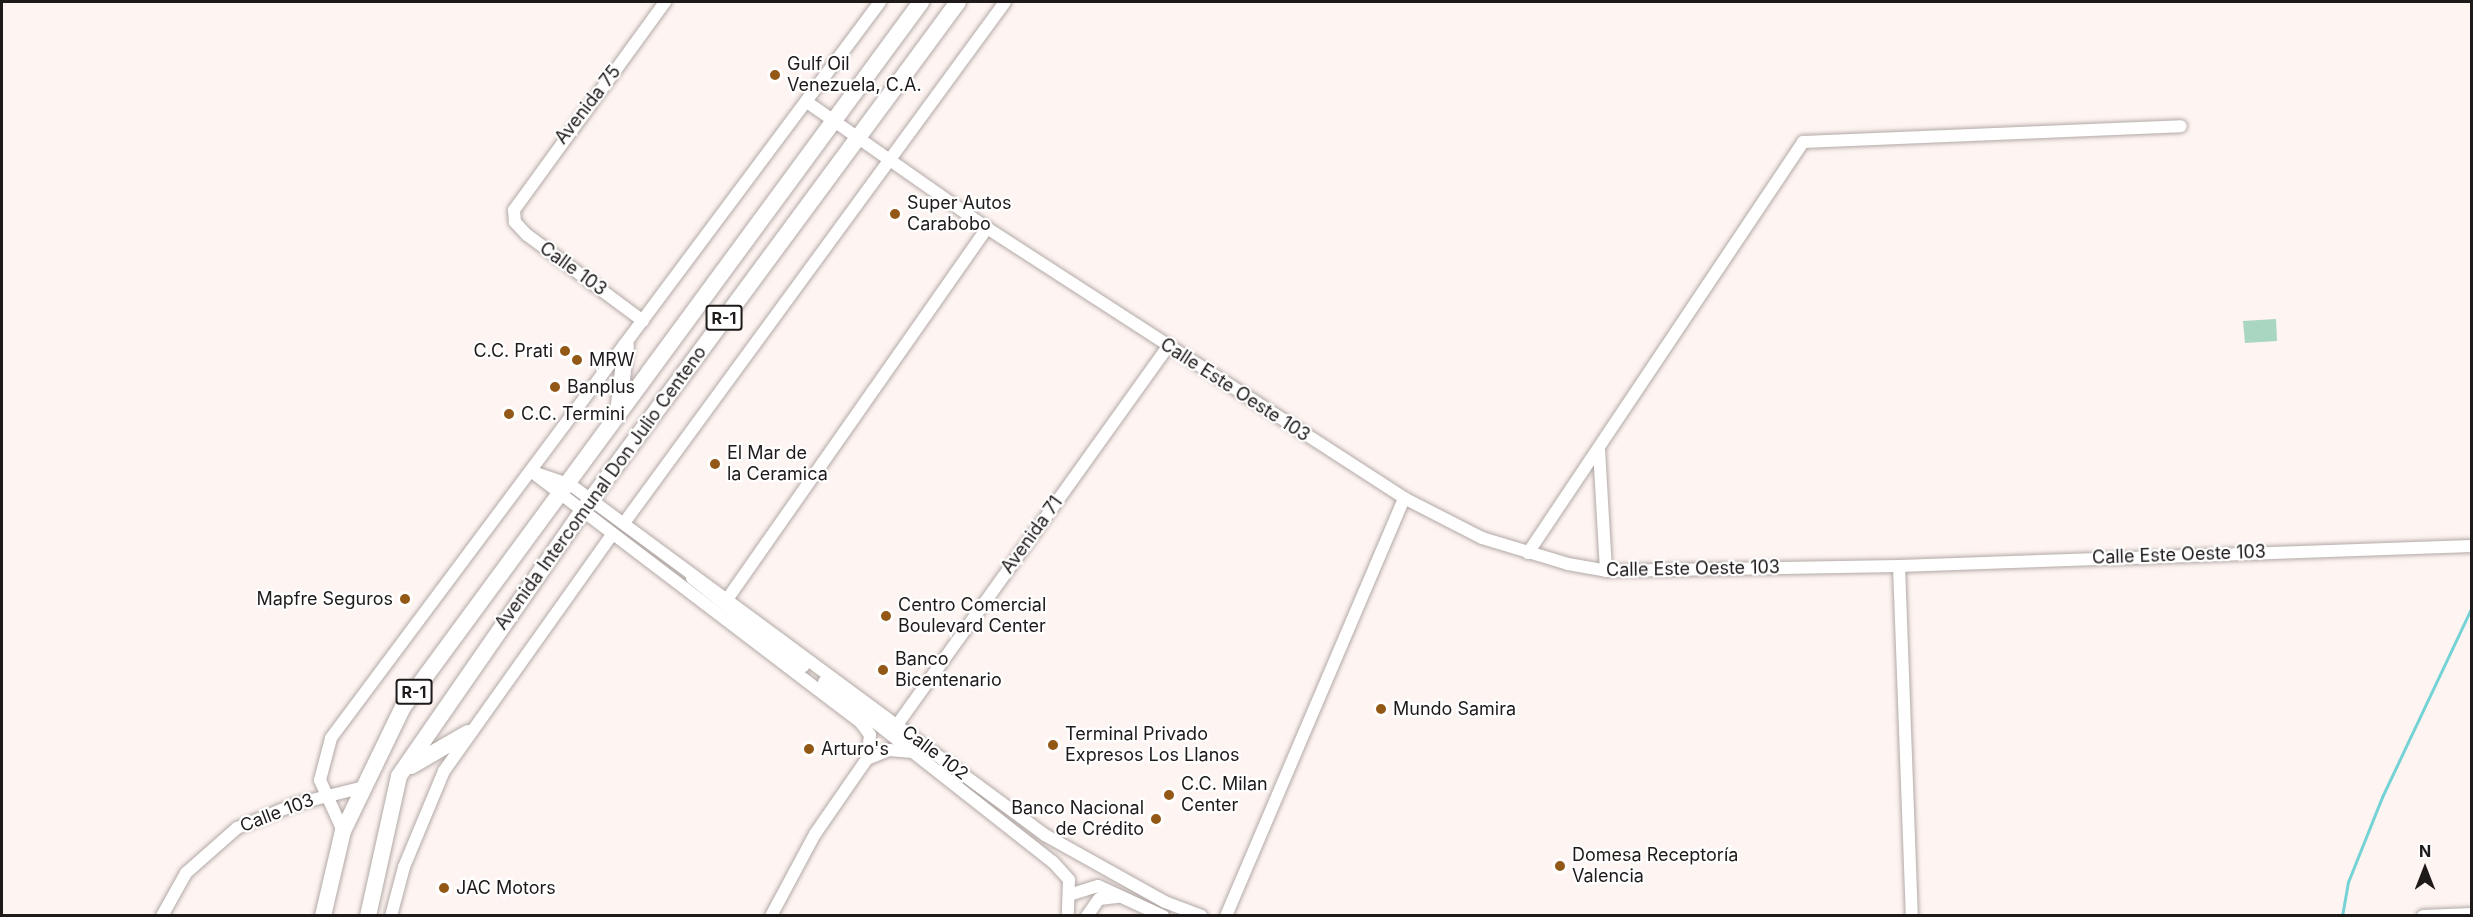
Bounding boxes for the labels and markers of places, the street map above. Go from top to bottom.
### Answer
place label: Gulf Oil Venezuela, C.A. [787,54,922,97]
marker: Gulf Oil Venezuela, C.A. [768,68,782,82]
place label: Super Autos Carabobo [907,193,1012,236]
marker: Super Autos Carabobo [888,207,902,221]
place label: C.C. Prati [473,340,553,362]
marker: C.C. Prati [558,344,572,358]
place label: MRW [589,349,635,371]
marker: MRW [570,353,584,367]
place label: Banplus [567,376,635,398]
marker: Banplus [548,380,562,394]
place label: C.C. Termini [521,403,625,425]
marker: C.C. Termini [502,407,516,421]
place label: El Mar de la Ceramica [727,443,828,486]
marker: El Mar de la Ceramica [708,457,722,471]
place label: Mapfre Seguros [256,588,393,610]
marker: Mapfre Seguros [398,592,412,606]
place label: Centro Comercial Boulevard Center [898,595,1046,638]
marker: Centro Comercial Boulevard Center [879,609,893,623]
place label: Banco Bicentenario [895,649,1002,692]
marker: Banco Bicentenario [876,663,890,677]
place label: Mundo Samira [1393,698,1516,720]
marker: Mundo Samira [1374,702,1388,716]
place label: Terminal Privado Expresos Los Llanos [1065,724,1240,766]
place label: Arturo's [821,738,889,760]
marker: Terminal Privado Expresos Los Llanos [1046,738,1060,752]
marker: Arturo's [802,742,816,756]
place label: C.C. Milan Center [1181,774,1268,816]
marker: C.C. Milan Center [1162,788,1176,802]
place label: Banco Nacional de Crédito [1011,798,1144,840]
marker: Banco Nacional de Crédito [1149,812,1163,826]
place label: Domesa Receptoría Valencia [1572,845,1738,888]
marker: Domesa Receptoría Valencia [1553,859,1567,873]
place label: JAC Motors [456,877,556,899]
marker: JAC Motors [437,881,451,895]

